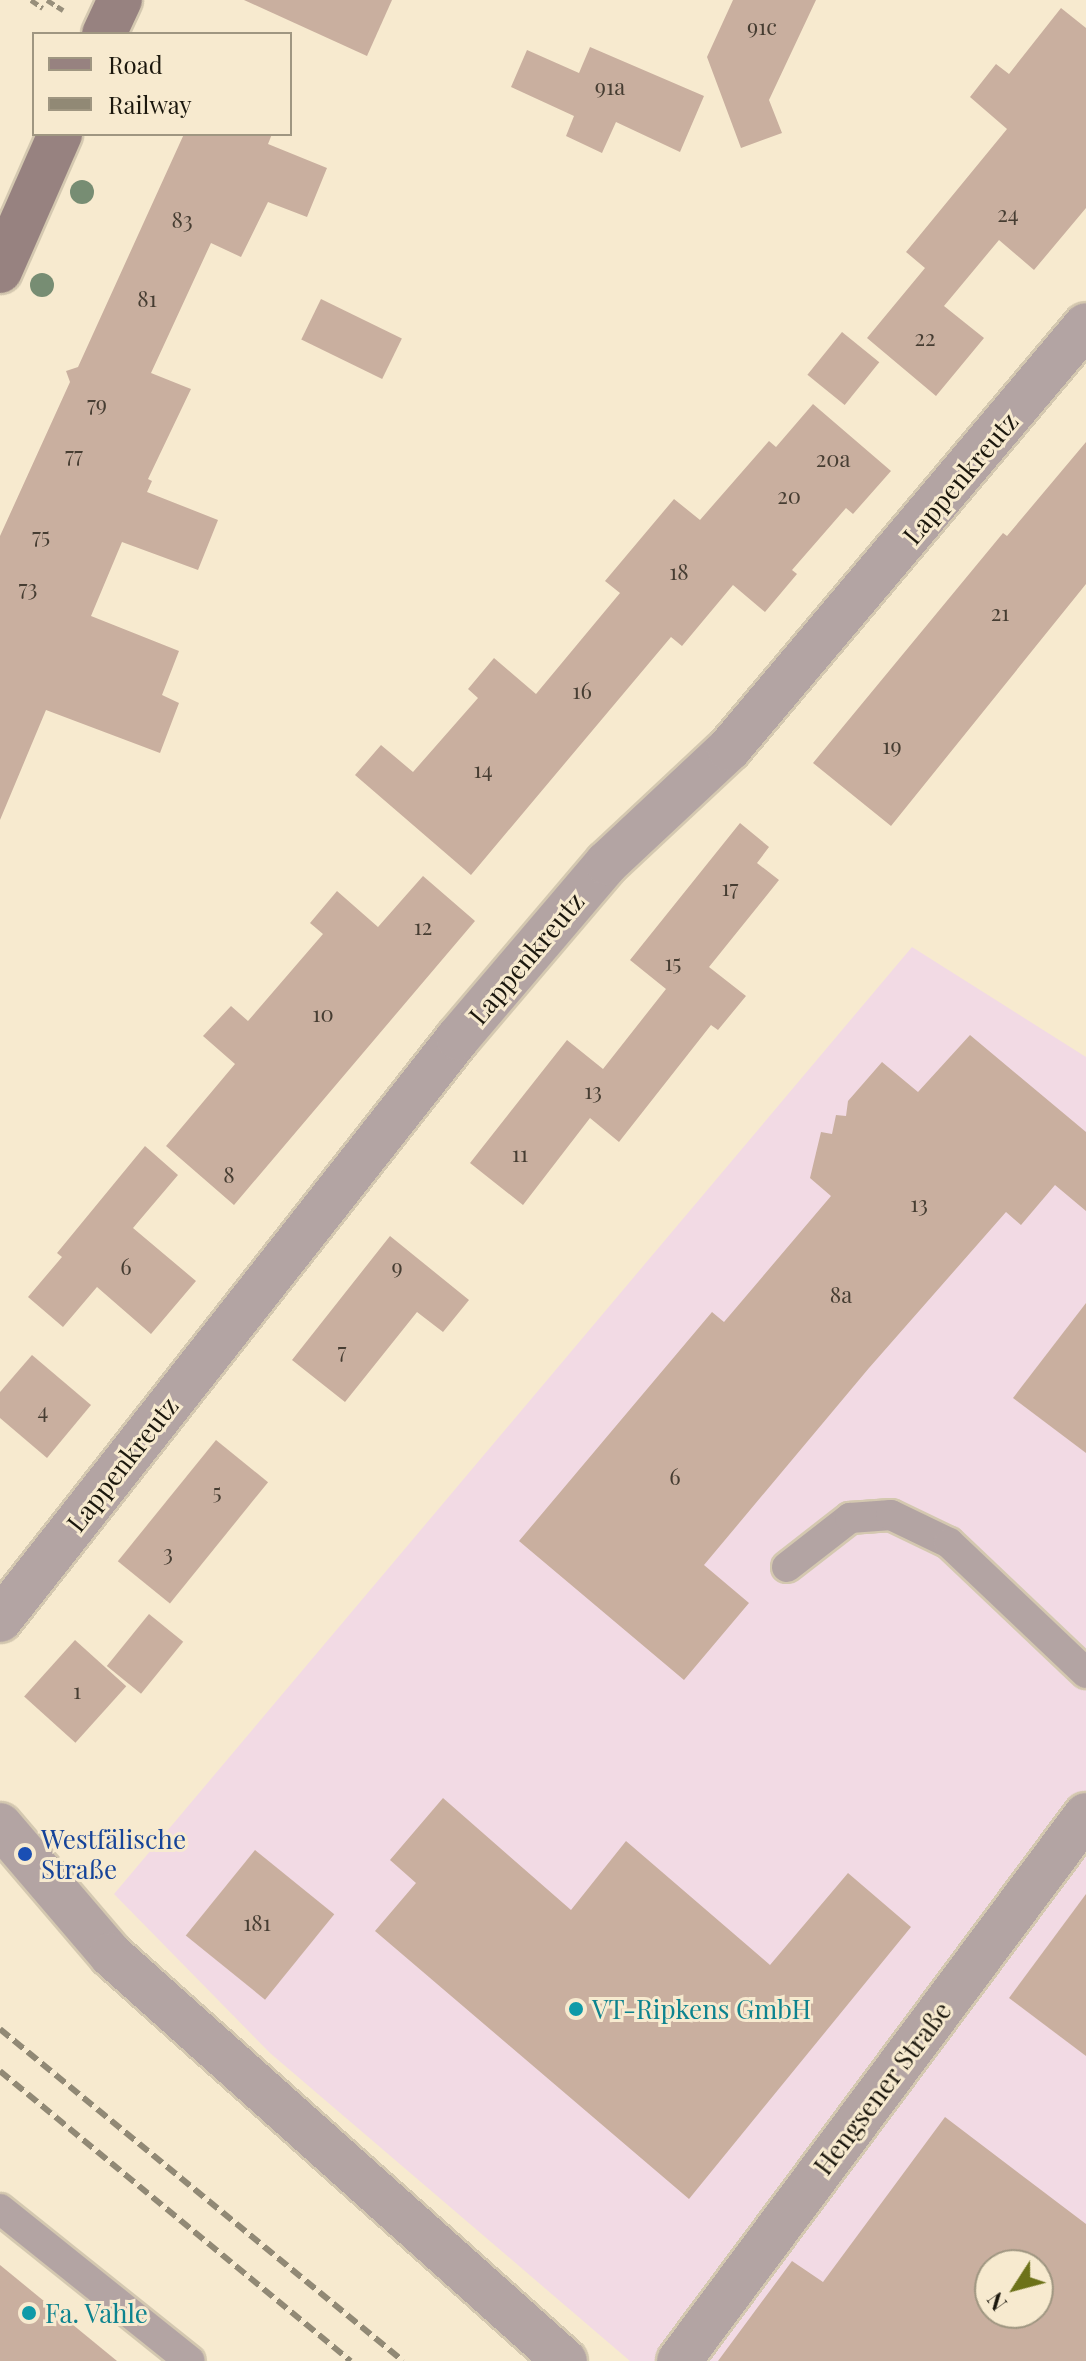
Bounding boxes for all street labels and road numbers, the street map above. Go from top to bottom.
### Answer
street label: Lappenkreutz [896,406,1024,550]
street label: Lappenkreutz [462,886,590,1030]
street label: Lappenkreutz [60,1390,184,1538]
street label: Hengsener Straße [807,1995,957,2181]

